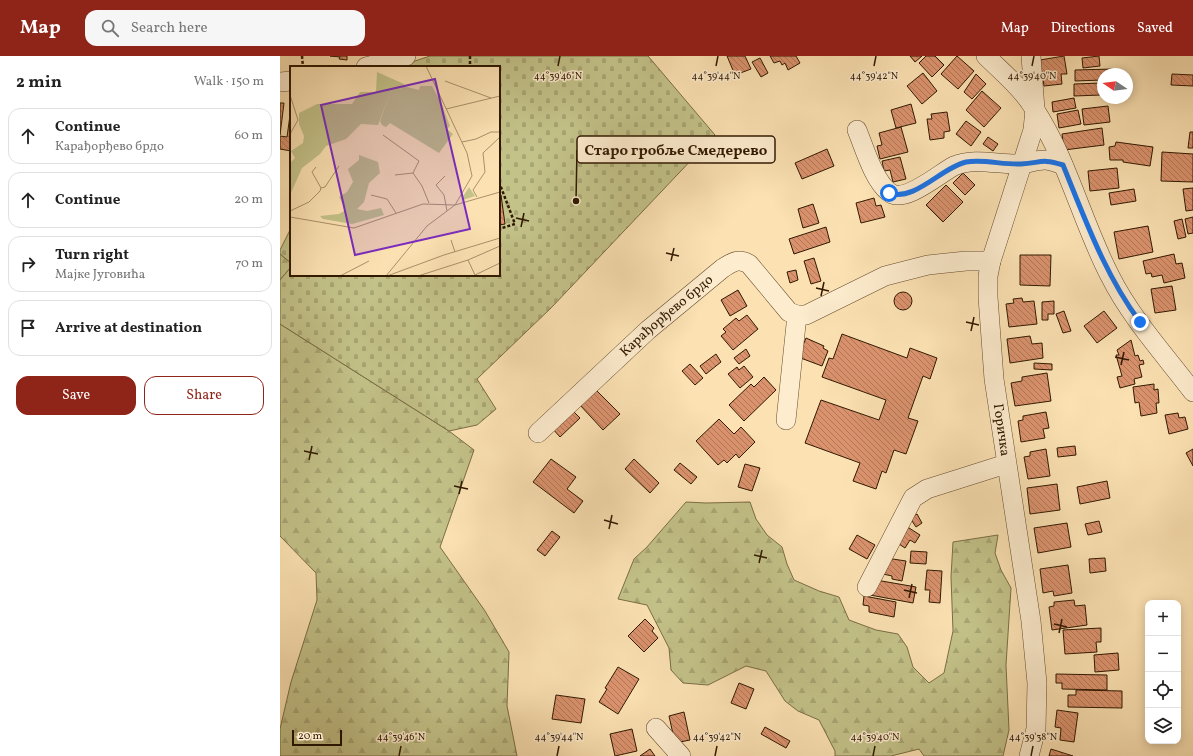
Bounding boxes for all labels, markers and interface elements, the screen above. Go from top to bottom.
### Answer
search box [85,10,365,46]
text: Map [20,15,61,41]
icon: search [99,17,121,39]
text: Search here [131,18,208,39]
text: Map [1001,19,1029,38]
text: Directions [1051,19,1115,38]
text: Saved [1137,19,1173,38]
inset map [290,66,500,276]
north arrow [1097,68,1133,104]
text: 44°39'46"N [534,69,583,83]
text: 44°39'44"N [692,69,741,83]
text: 44°39'42"N [850,69,899,83]
text: 44°39'40"N [1008,69,1057,83]
text: 2 min [16,71,62,94]
text: Walk · 150 m [194,73,264,91]
text: Continue [55,117,120,138]
icon: ahead [17,125,39,147]
text: 60 m [235,127,263,145]
callout: Старо гробље Смедерево [577,136,775,163]
text: Карађорђево брдо [55,138,164,156]
text: Старо гробље Смедерево [585,141,768,162]
route start [880,184,898,202]
icon: ahead [17,189,39,211]
text: Continue [55,190,120,211]
text: 20 m [234,191,263,209]
text: Turn right [55,245,129,266]
icon: right [17,253,39,275]
text: 70 m [235,255,263,273]
text: Мајке Југовића [55,266,145,284]
street label: Карађорђево брдо [616,270,717,361]
route end [1131,313,1149,331]
icon: arrive [17,317,39,339]
text: Arrive at destination [55,318,202,339]
button: Save [16,376,136,415]
button: Share [144,376,264,415]
street label: Горичка [988,403,1014,458]
map controls [1145,600,1181,744]
button: + [1145,600,1181,636]
button: − [1145,636,1181,672]
button: locate [1145,672,1181,708]
button: layers [1145,708,1181,744]
scale bar [292,728,342,747]
text: 20 m [298,729,322,744]
text: 44°39'46"N [377,730,426,744]
text: 44°39'44"N [535,730,584,744]
text: 44°39'42"N [693,730,742,744]
text: 44°39'40"N [851,730,900,744]
text: 44°39'38"N [1009,730,1058,744]

